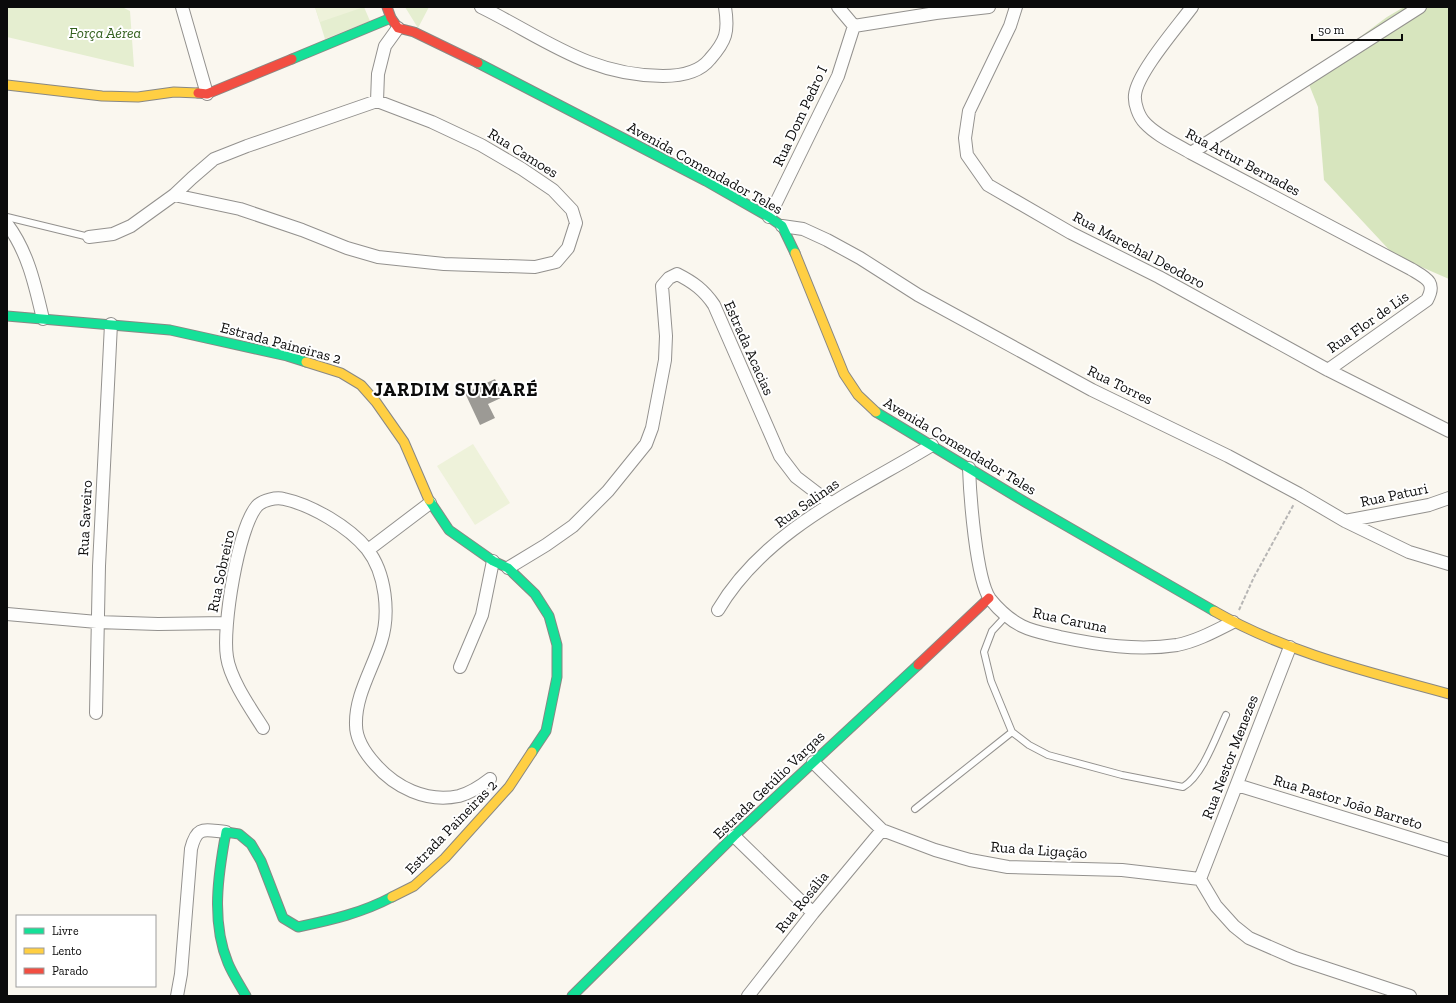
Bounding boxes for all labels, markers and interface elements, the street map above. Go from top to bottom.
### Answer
scale bar [1312,16,1402,42]
text: 50 m [1318,23,1345,37]
park label: Força Aérea [69,24,141,42]
street label: Rua Dom Pedro I [769,63,831,169]
street label: Avenida Comendador Teles [624,118,786,218]
street label: Rua Camoes [485,124,561,182]
street label: Rua Artur Bernades [1183,124,1303,200]
street label: Rua Marechal Deodoro [1070,207,1208,293]
street label: Rua Flor de Lis [1324,287,1412,357]
street label: Estrada Acacias [720,298,778,398]
street label: Estrada Paineiras 2 [219,318,344,368]
street label: Rua Torres [1084,361,1156,409]
district label: JARDIM SUMARÉ [374,378,538,401]
street label: Avenida Comendador Teles [880,393,1040,499]
street label: Rua Salinas [771,474,843,532]
street label: Rua Saveiro [74,479,96,556]
street label: Rua Paturi [1359,479,1429,511]
street label: Rua Sobreiro [204,528,239,614]
street label: Rua Caruna [1031,603,1109,637]
street label: Rua Nestor Menezes [1198,692,1262,822]
street label: Estrada Getúlio Vargas [710,727,828,843]
street label: Rua Pastor João Barreto [1271,771,1425,833]
street label: Estrada Paineiras 2 [401,776,501,878]
street label: Rua da Ligação [990,838,1088,862]
street label: Rua Rosália [772,867,832,937]
legend [16,915,156,987]
text: Livre [52,924,79,938]
text: Lento [52,944,82,958]
text: Parado [52,964,88,978]

